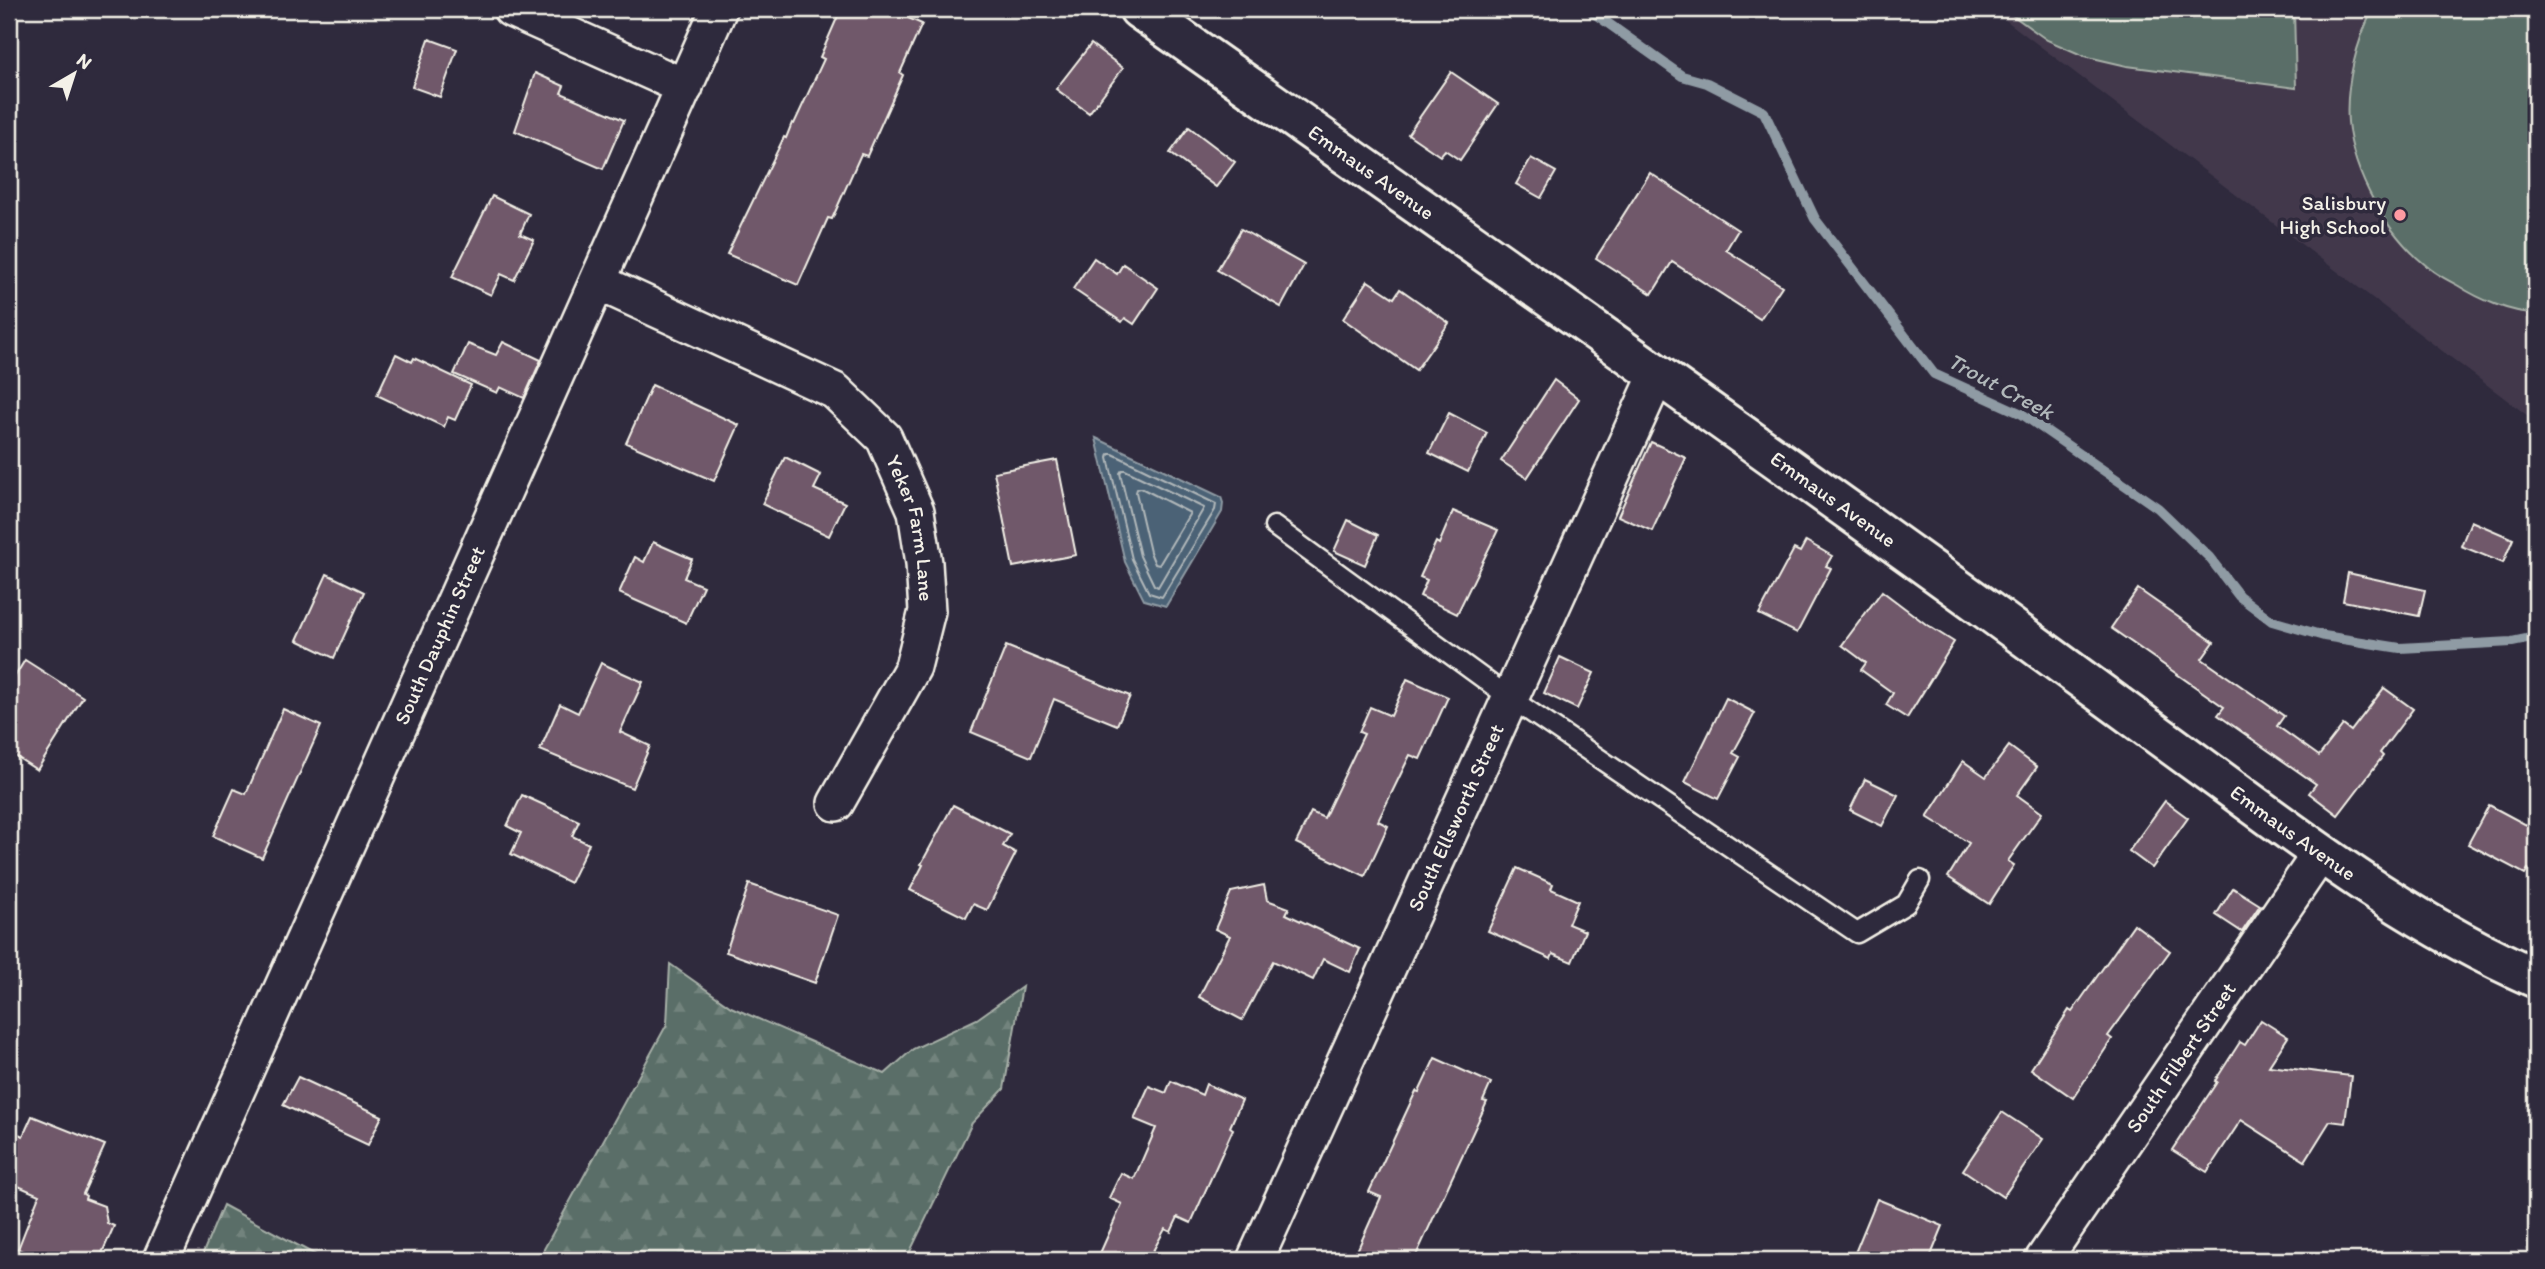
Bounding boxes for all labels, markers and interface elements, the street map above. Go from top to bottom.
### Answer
north arrow [38,38,108,108]
text: N [72,48,97,74]
street label: Emmaus Avenue [1304,119,1440,225]
place label: Salisbury High School [2280,190,2386,239]
marker: Salisbury High School [2392,207,2408,223]
water label: Trout Creek [1943,346,2060,426]
street label: Emmaus Avenue [1766,446,1901,552]
street label: Yeker Farm Lane [881,451,939,602]
street label: South Dauphin Street [388,542,490,728]
street label: South Ellsworth Street [1402,720,1509,915]
street label: Emmaus Avenue [2226,779,2361,886]
street label: South Filbert Street [2121,977,2241,1137]

